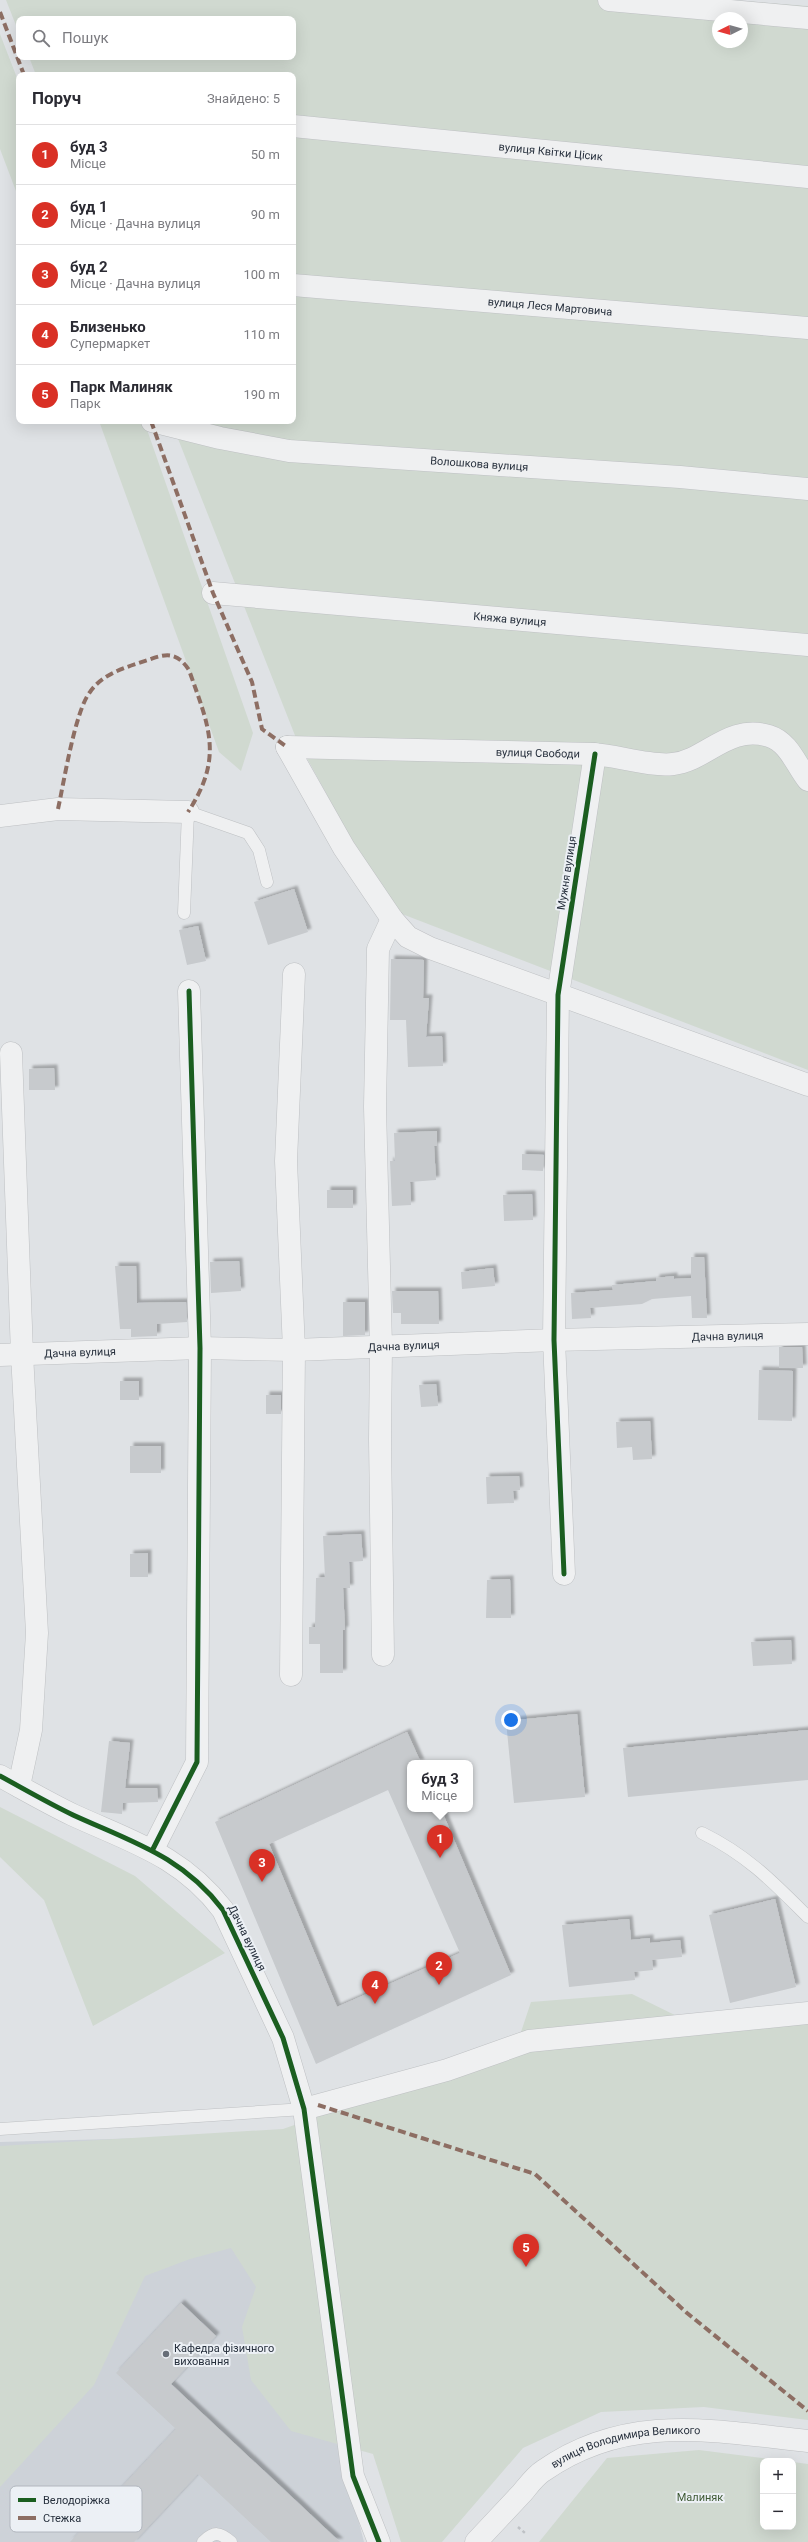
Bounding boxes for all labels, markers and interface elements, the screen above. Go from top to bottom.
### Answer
north arrow [712,12,748,48]
search box [16,16,296,60]
icon: search [30,27,52,49]
text: Пошук [62,29,109,47]
text: Поруч [32,88,81,108]
text: Знайдено: 5 [207,91,280,106]
text: буд 3 [70,138,108,156]
street label: вулиця Квітки Цісик [498,140,603,163]
text: 1 [41,147,49,162]
text: 50 m [251,147,280,162]
text: Місце [70,156,106,171]
text: буд 1 [70,198,108,216]
text: 2 [41,207,49,222]
text: 90 m [251,207,280,222]
text: Місце · Дачна вулиця [70,216,201,231]
text: буд 2 [70,258,108,276]
text: 3 [41,267,49,282]
text: 100 m [243,267,280,282]
text: Місце · Дачна вулиця [70,276,201,291]
street label: вулиця Леся Мартовича [487,295,613,318]
text: Близенько [70,318,146,336]
text: 4 [41,327,49,342]
text: 110 m [243,327,280,342]
text: Супермаркет [70,336,150,351]
text: Парк Малиняк [70,378,173,396]
text: 5 [41,387,49,402]
text: 190 m [243,387,280,402]
text: Парк [70,396,101,411]
street label: Волошкова вулиця [430,454,529,473]
street label: Княжа вулиця [473,609,547,629]
street label: вулиця Свободи [496,745,580,760]
street label: Мужня вулиця [555,835,579,911]
street label: Дачна вулиця [692,1329,764,1343]
street label: Дачна вулиця [368,1338,440,1354]
street label: Дачна вулиця [44,1344,116,1360]
your location [501,1710,521,1730]
popup [407,1760,473,1812]
text: буд 3 [421,1770,459,1788]
text: Місце [421,1788,457,1803]
pin: 1 [427,1825,453,1858]
pin: 3 [249,1849,275,1882]
street label: Дачна вулиця [225,1903,269,1973]
pin: 2 [426,1952,452,1985]
pin: 4 [362,1971,388,2004]
pin: 5 [513,2234,539,2267]
place label: Кафедра фізичного виховання [174,2342,274,2368]
marker: Кафедра фізичного виховання [161,2349,171,2359]
street label: вулиця Володимира Великого [548,2423,701,2471]
map controls [760,2458,796,2530]
button: + [760,2458,796,2494]
legend [10,2486,142,2532]
park label: Малиняк [677,2491,723,2504]
text: Велодоріжка [43,2494,110,2507]
button: − [760,2494,796,2530]
text: Стежка [43,2512,81,2525]

